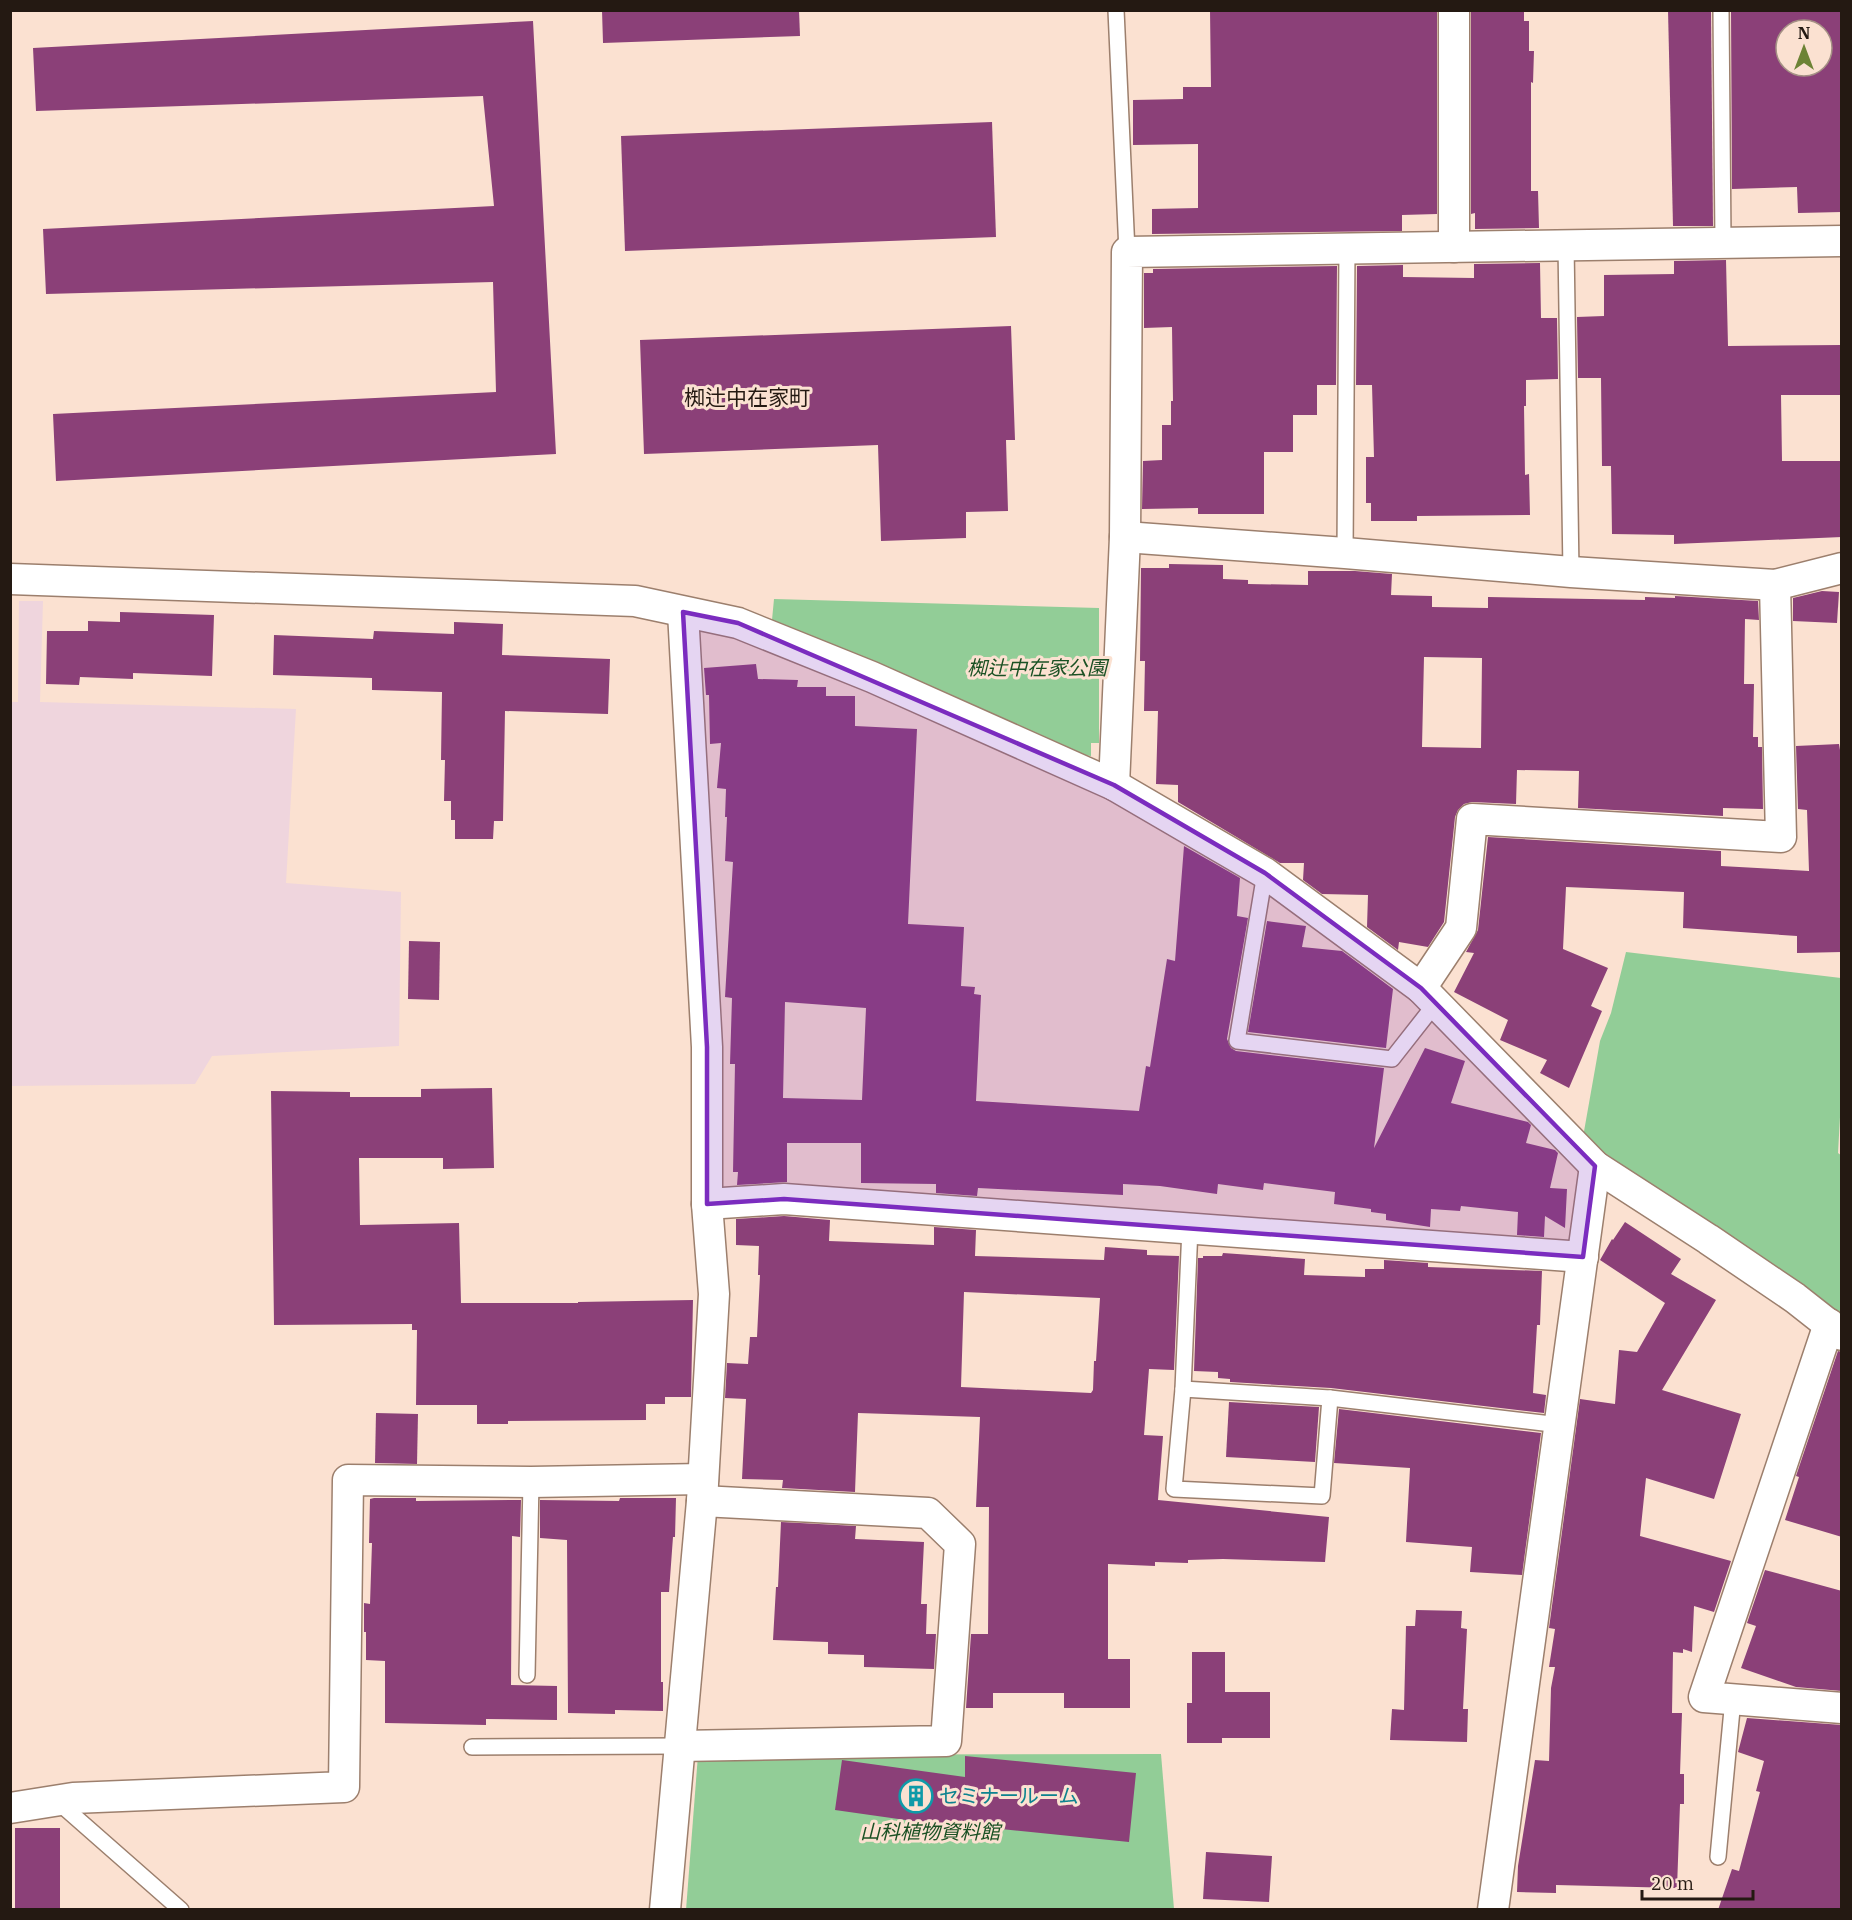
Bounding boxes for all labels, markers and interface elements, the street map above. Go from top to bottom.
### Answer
north arrow [1774,18,1834,78]
text: N [1798,23,1810,43]
district label: 椥辻中在家町 [684,383,810,411]
park label: 椥辻中在家公園 [967,654,1110,681]
building icon: セミナールーム [898,1778,934,1814]
place label: セミナールーム [939,1782,1078,1809]
park label: 山科植物資料館 [860,1818,1003,1845]
scale bar [1642,1863,1753,1901]
text: 20 m [1651,1872,1694,1895]

